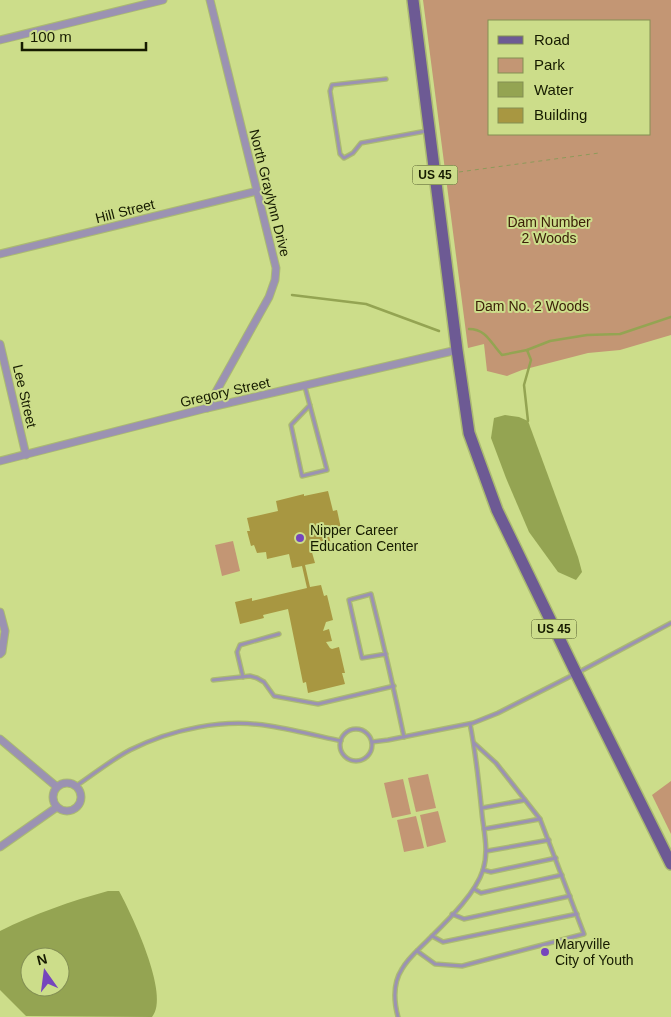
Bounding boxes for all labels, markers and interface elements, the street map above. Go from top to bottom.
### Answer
scale bar [22,20,146,52]
legend [488,20,651,135]
text: 100 m [30,28,72,45]
text: Road [534,31,570,48]
text: Park [534,56,565,73]
text: Water [534,81,573,98]
text: Building [534,106,587,123]
street label: North Graylynn Drive [246,128,294,259]
road number: US 45 [412,166,458,184]
street label: Hill Street [94,196,156,226]
park label: Dam Number 2 Woods [507,214,591,246]
park label: Dam No. 2 Woods [475,298,589,314]
street label: Lee Street [10,363,40,429]
street label: Gregory Street [178,374,272,410]
place label: Nipper Career Education Center [310,522,419,554]
marker: Nipper Career Education Center [294,532,306,544]
road number: US 45 [532,620,576,638]
place label: Maryville City of Youth [555,936,634,968]
marker: Maryville City of Youth [539,946,551,958]
north arrow [20,947,70,997]
text: N [35,950,49,968]

